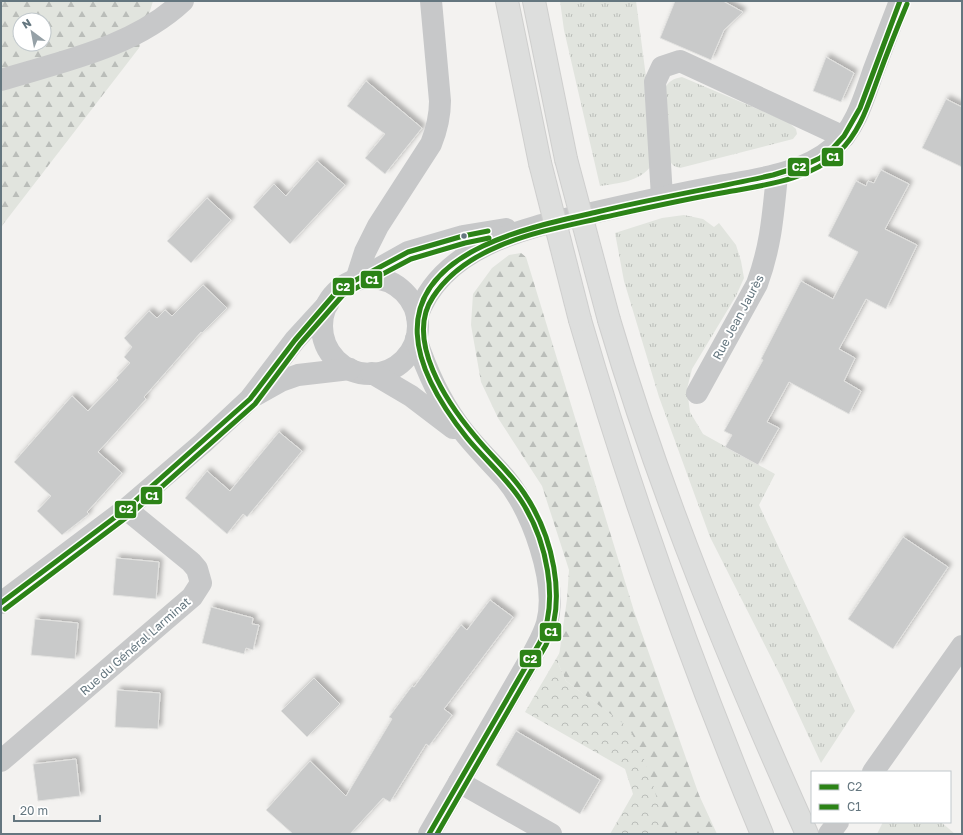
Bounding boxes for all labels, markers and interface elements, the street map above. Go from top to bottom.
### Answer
north arrow [12,12,52,52]
text: N [19,15,33,31]
line badge: C1 [821,147,844,167]
text: C1 [826,150,840,163]
line badge: C2 [787,157,810,177]
text: C2 [792,160,807,173]
unlabelled marker [459,231,469,241]
line badge: C1 [360,270,383,289]
street label: Rue Jean Jaurès [709,272,767,362]
text: C1 [365,273,379,286]
line badge: C2 [332,277,355,296]
text: C2 [336,280,351,293]
line badge: C1 [140,486,163,505]
text: C1 [145,489,159,502]
line badge: C2 [114,500,137,519]
text: C2 [119,502,134,515]
street label: Rue du Général Larminat [77,594,194,698]
line badge: C1 [539,622,562,642]
text: C1 [544,625,558,638]
line badge: C2 [519,649,542,668]
text: C2 [523,652,538,665]
legend [811,771,951,823]
text: C2 [847,779,862,794]
scale bar [14,797,100,823]
text: C1 [847,799,861,814]
text: 20 m [20,803,48,818]

